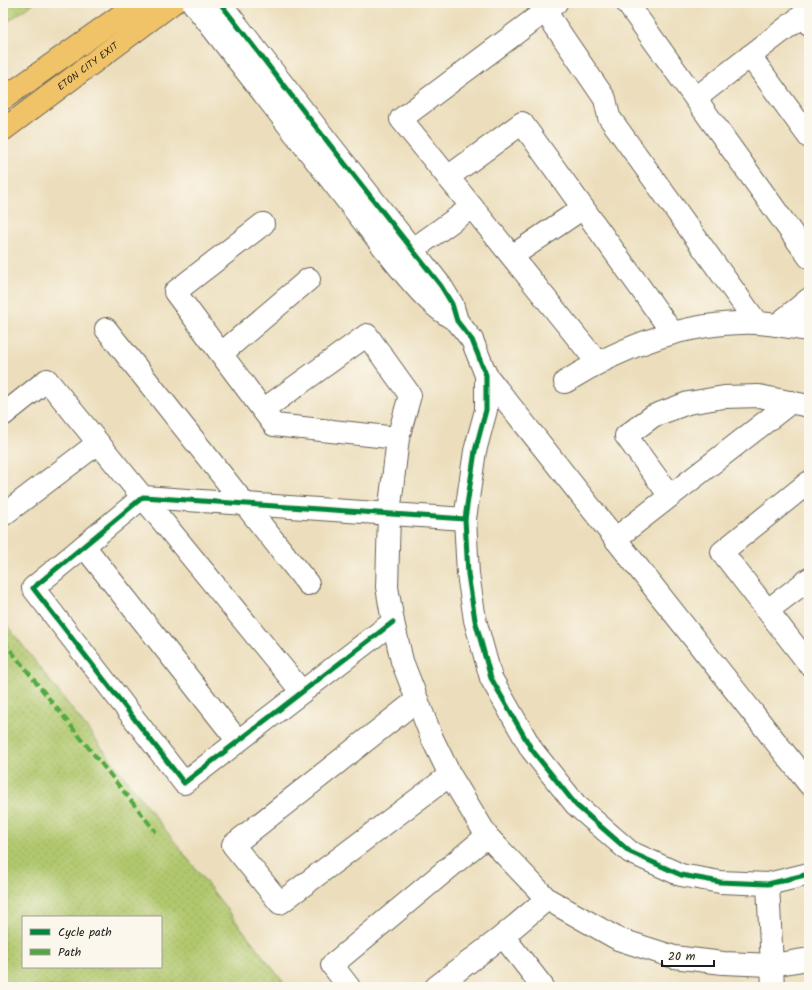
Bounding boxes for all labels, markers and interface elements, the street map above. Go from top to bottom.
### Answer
street label: ETON CITY EXIT [54,37,123,95]
legend [22,916,162,968]
text: Cycle path [58,923,112,942]
scale bar [662,942,714,968]
text: Path [58,943,81,962]
text: 20 m [668,947,696,966]

